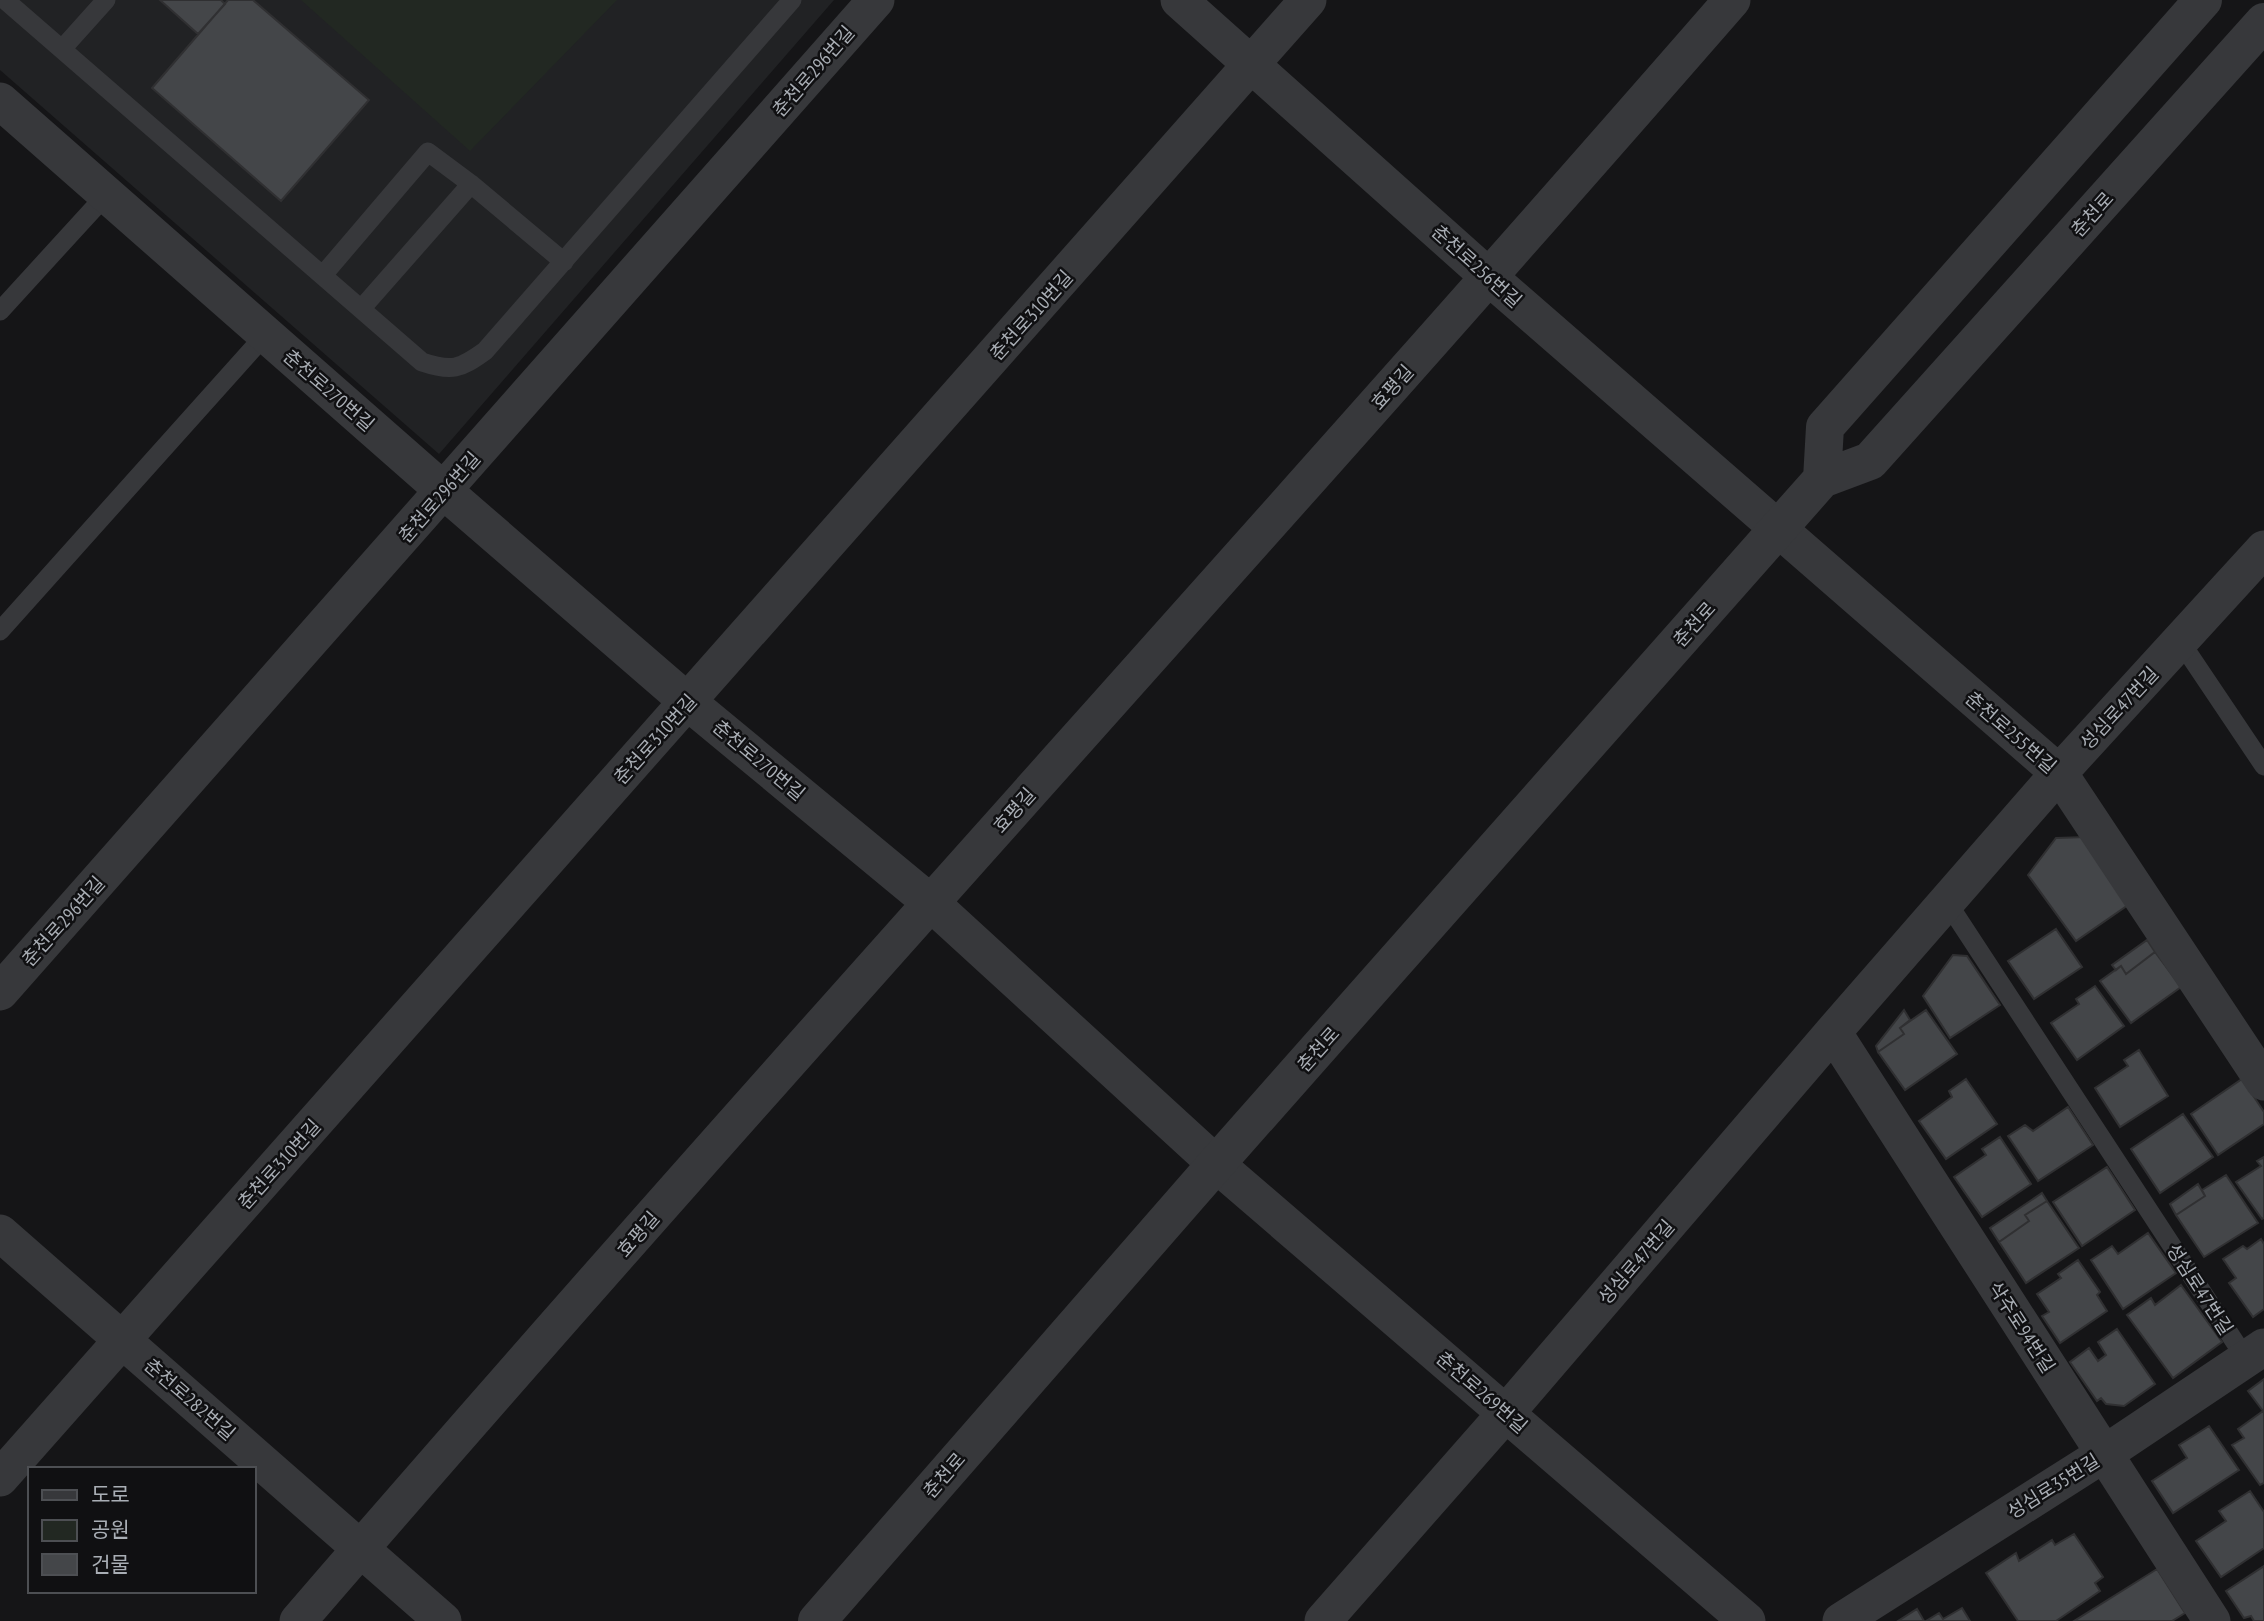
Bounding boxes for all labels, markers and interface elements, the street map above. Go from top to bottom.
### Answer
street label: 춘천로296번길 [767,20,859,122]
street label: 춘천로 [2066,186,2118,242]
street label: 춘천로256번길 [1427,219,1527,313]
street label: 춘천로310번길 [984,265,1078,365]
street label: 춘천로270번길 [278,344,380,436]
street label: 효평길 [1366,359,1418,415]
street label: 춘천로296번길 [393,446,485,548]
street label: 춘천로 [1668,596,1720,652]
street label: 성심로47번길 [2075,662,2163,754]
street label: 춘천로255번길 [1960,686,2062,778]
street label: 춘천로310번길 [608,689,702,789]
street label: 춘천로270번길 [708,714,810,806]
street label: 효평길 [988,782,1040,838]
street label: 춘천로296번길 [16,871,110,971]
street label: 춘천로 [1292,1021,1344,1077]
street label: 춘천로310번길 [232,1114,326,1214]
street label: 효평길 [612,1206,664,1262]
street label: 성심로47번길 [1593,1215,1679,1309]
street label: 성심로47번길 [2161,1239,2239,1339]
street label: 삭주로94번길 [1983,1277,2061,1377]
street label: 춘천로269번길 [1431,1346,1533,1438]
street label: 춘천로282번길 [139,1353,241,1445]
street label: 춘천로 [918,1447,970,1503]
street label: 성심로35번길 [2002,1448,2104,1524]
legend [28,1467,256,1593]
text: 도로 [91,1481,130,1508]
text: 공원 [91,1516,130,1543]
text: 건물 [91,1551,130,1578]

